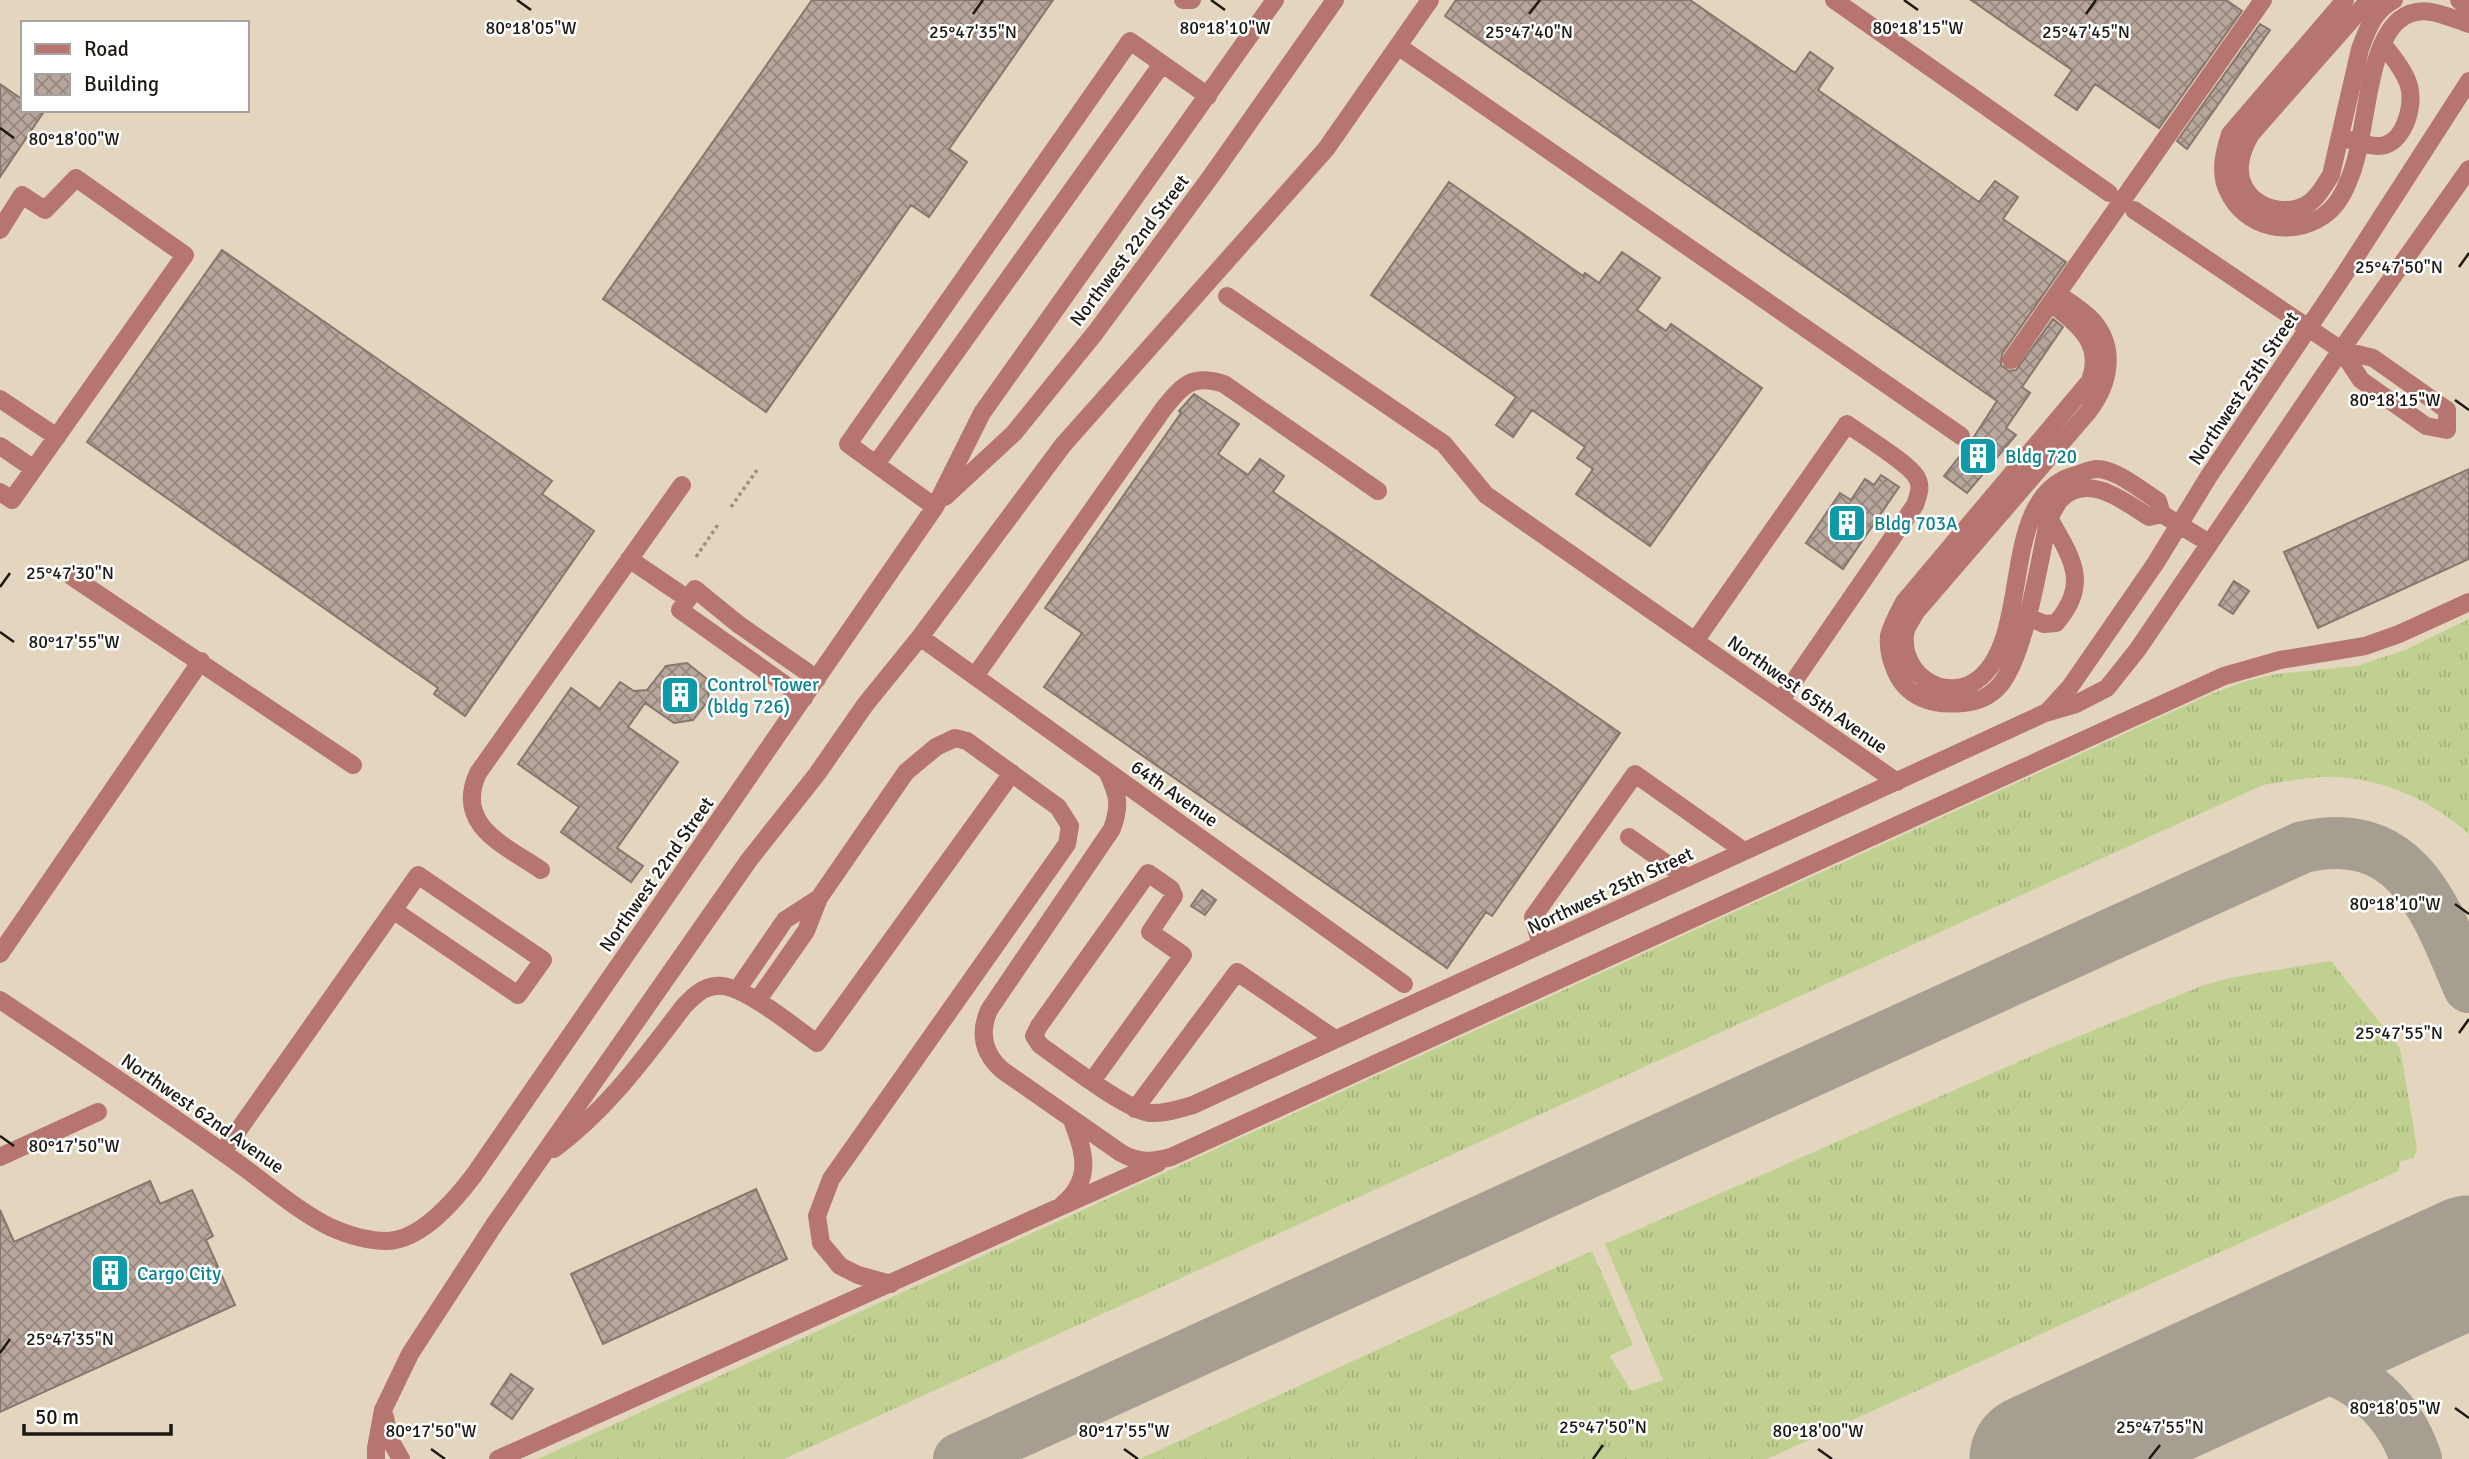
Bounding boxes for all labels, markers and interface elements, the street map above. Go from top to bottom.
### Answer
text: 80°18'05"W [486,17,576,39]
text: 80°18'10"W [1180,17,1270,39]
text: 80°18'15"W [1873,17,1963,39]
legend [21,21,248,112]
text: 25°47'35"N [929,21,1017,43]
text: 25°47'40"N [1485,21,1573,43]
text: 25°47'45"N [2042,21,2130,43]
text: Road [84,36,129,62]
text: Building [84,71,159,97]
text: 80°18'00"W [29,128,119,150]
street label: Northwest 22nd Street [1065,170,1195,331]
text: 25°47'50"N [2355,256,2443,278]
street label: Northwest 25th Street [2183,307,2304,470]
text: 80°18'15"W [2350,389,2440,411]
building icon: Bldg 720 [1957,435,1999,477]
place label: Bldg 720 [2005,445,2077,469]
building icon: Bldg 703A [1826,502,1868,544]
place label: Bldg 703A [1874,512,1958,536]
text: 25°47'30"N [26,562,114,584]
street label: Northwest 65th Avenue [1723,630,1892,759]
text: 80°17'55"W [29,631,119,653]
place label: Control Tower (bldg 726) [707,673,819,719]
building icon: Control Tower (bldg 726) [659,674,701,716]
street label: 64th Avenue [1126,755,1223,833]
street label: Northwest 22nd Street [594,792,720,957]
street label: Northwest 25th Street [1524,842,1697,940]
text: 80°18'10"W [2350,893,2440,915]
text: 25°47'55"N [2355,1022,2443,1044]
street label: Northwest 62nd Avenue [116,1048,289,1179]
text: 80°17'50"W [29,1135,119,1157]
building icon: Cargo City [89,1252,131,1294]
place label: Cargo City [137,1262,221,1286]
text: 25°47'35"N [26,1328,114,1350]
scale bar [24,1392,172,1436]
text: 80°18'05"W [2350,1397,2440,1419]
text: 50 m [35,1404,79,1430]
text: 25°47'50"N [1559,1416,1647,1438]
text: 25°47'55"N [2116,1416,2204,1438]
text: 80°17'50"W [386,1420,476,1442]
text: 80°17'55"W [1079,1420,1169,1442]
text: 80°18'00"W [1773,1420,1863,1442]

